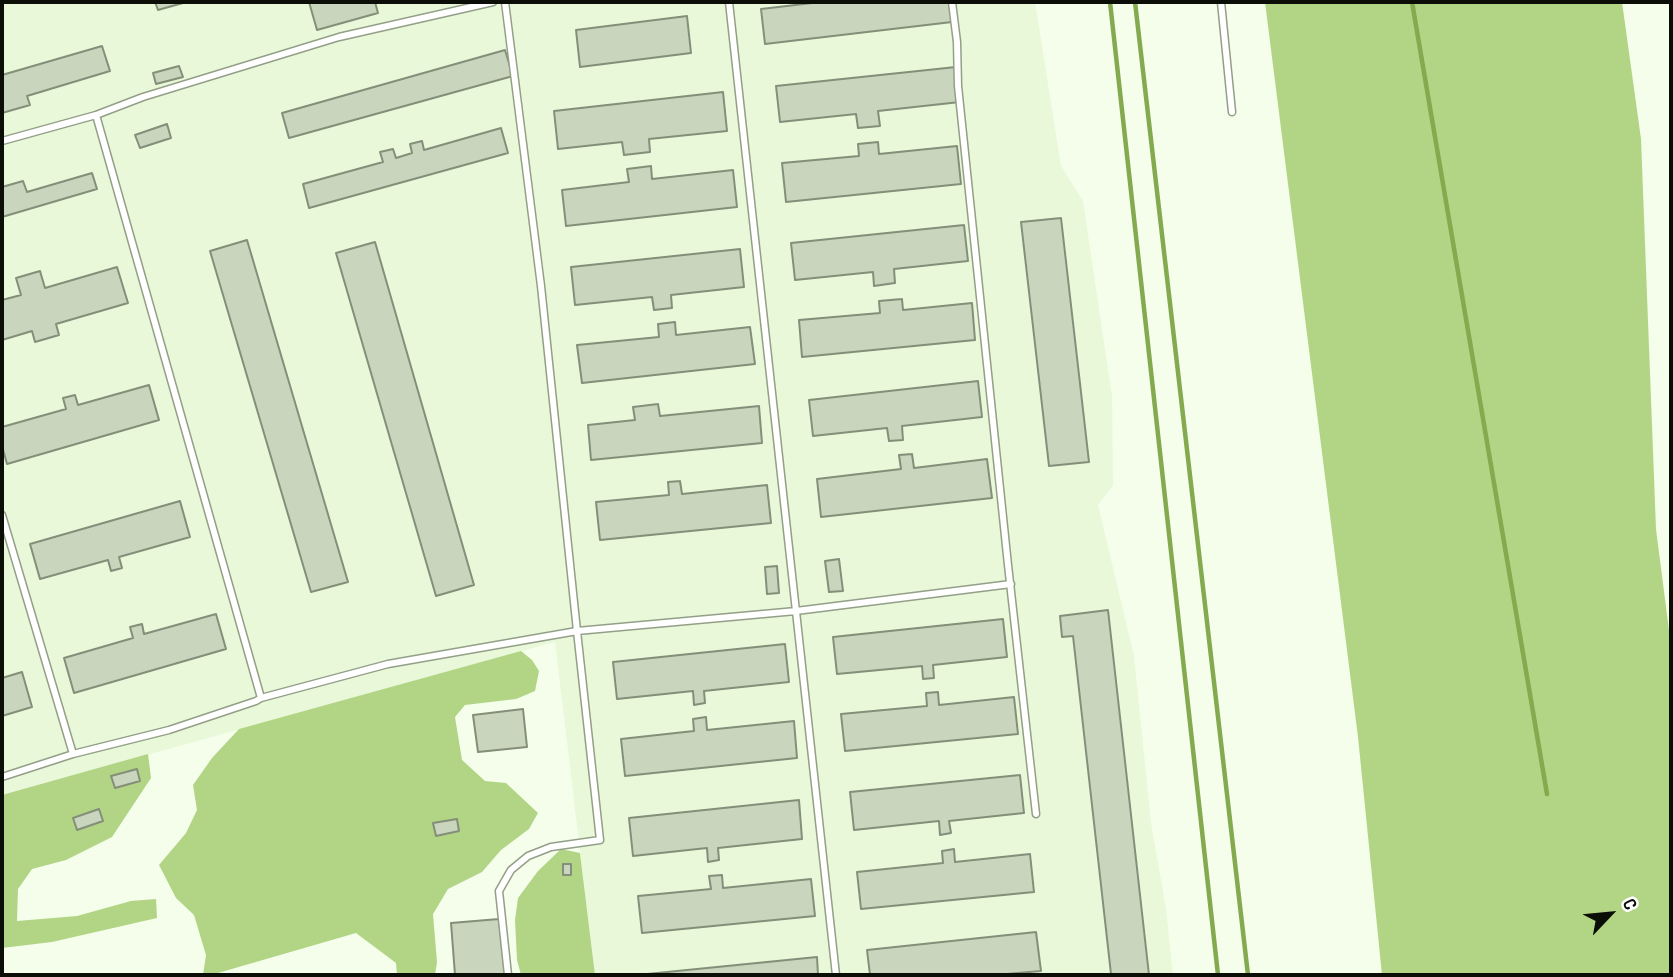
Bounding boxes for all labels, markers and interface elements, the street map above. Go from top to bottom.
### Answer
north arrow [1575,879,1645,949]
text: С [1617,895,1642,914]

